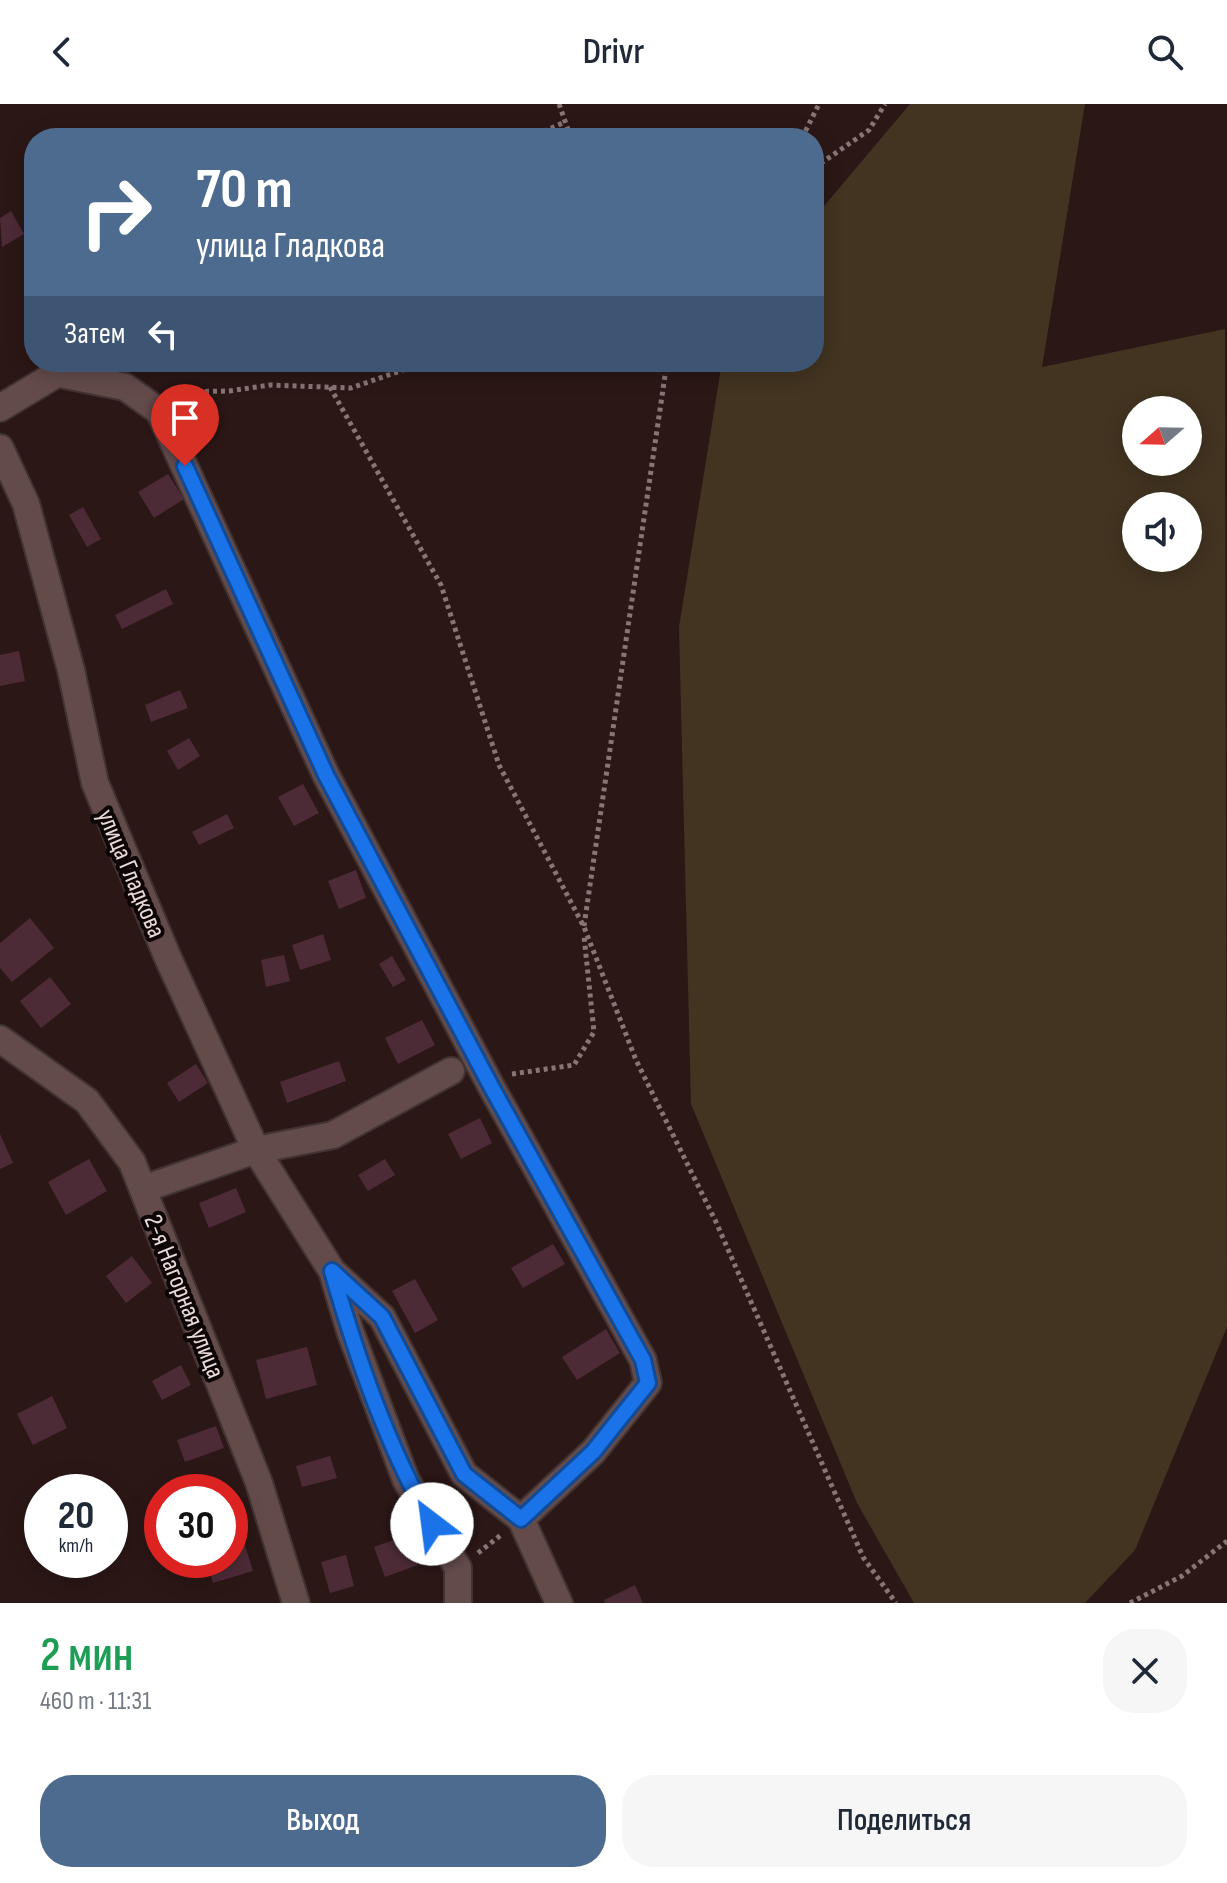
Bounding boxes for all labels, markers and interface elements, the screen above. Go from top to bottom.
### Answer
icon: back [40,30,84,74]
icon: search [1143,30,1187,74]
text: Drivr [583,31,644,74]
text: 70 m [196,157,293,224]
icon: right [64,160,168,264]
text: улица Гладкова [196,225,385,268]
icon: left [141,312,185,356]
text: Затем [64,316,125,352]
pin [151,384,219,466]
icon: arrive [163,396,207,440]
north arrow [1122,396,1202,476]
map controls [1122,396,1202,572]
button: sound [1122,492,1202,572]
street label: улица Гладкова [90,805,172,943]
street label: 2-я Нагорная улица [137,1210,231,1383]
speed limit sign: 30 [144,1474,248,1578]
position arrow [390,1482,474,1566]
text: 20 [58,1492,94,1540]
text: km/h [59,1534,93,1558]
text: 2 мин [40,1627,133,1684]
button: close [1103,1629,1187,1713]
text: 460 m · 11:31 [40,1686,151,1717]
button: Выход [40,1775,606,1867]
button: Поделиться [622,1775,1187,1867]

